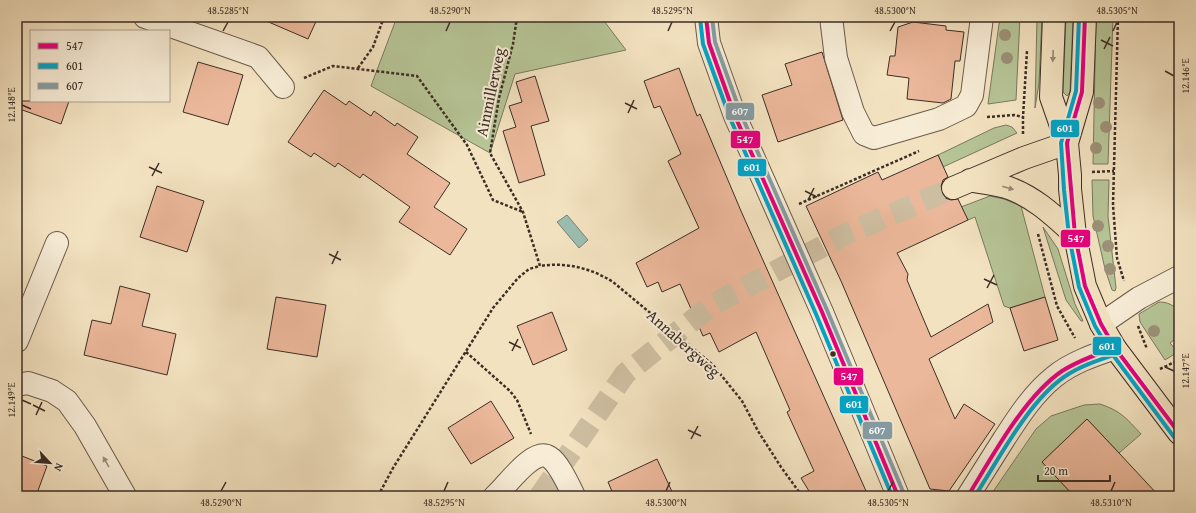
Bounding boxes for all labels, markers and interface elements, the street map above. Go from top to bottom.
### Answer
text: 48.5285°N [207,3,249,18]
text: 48.5290°N [429,3,471,18]
text: 48.5295°N [651,3,693,18]
text: 48.5300°N [874,3,916,18]
text: 48.5305°N [1096,3,1138,18]
legend [30,30,170,102]
text: 547 [66,37,84,54]
street label: Ainmillerweg [469,45,511,139]
one-way arrow [1050,50,1056,63]
text: 601 [66,57,84,74]
text: 12.146°E [1178,58,1193,94]
text: 607 [66,77,84,94]
text: 12.148°E [4,87,19,123]
line badge: 607 [725,102,755,121]
text: 607 [731,103,749,119]
line badge: 601 [1050,119,1080,138]
text: 601 [1056,120,1074,136]
line badge: 547 [730,130,761,149]
text: 547 [736,131,754,147]
line badge: 601 [737,158,767,177]
text: 601 [743,159,761,175]
one-way arrow [1002,185,1014,191]
line badge: 547 [1060,229,1091,248]
text: 547 [1067,230,1085,246]
street label: Annabergweg [642,303,726,383]
line badge: 601 [1092,336,1122,356]
text: 601 [1098,338,1116,354]
unlabelled marker [828,349,838,359]
text: 12.147°E [1178,353,1193,389]
line badge: 547 [833,367,864,386]
text: 547 [840,368,858,384]
text: 12.149°E [4,382,19,418]
line badge: 601 [839,395,869,414]
text: 601 [845,396,863,412]
line badge: 607 [862,421,893,440]
text: 607 [868,422,886,438]
north arrow [30,443,70,483]
one-way arrow [103,456,109,468]
scale bar [1038,457,1110,483]
text: N [50,461,68,475]
text: 20 m [1044,462,1068,479]
text: 48.5290°N [200,495,242,510]
text: 48.5295°N [423,495,465,510]
text: 48.5300°N [645,495,687,510]
text: 48.5305°N [867,495,909,510]
text: 48.5310°N [1090,495,1132,510]

